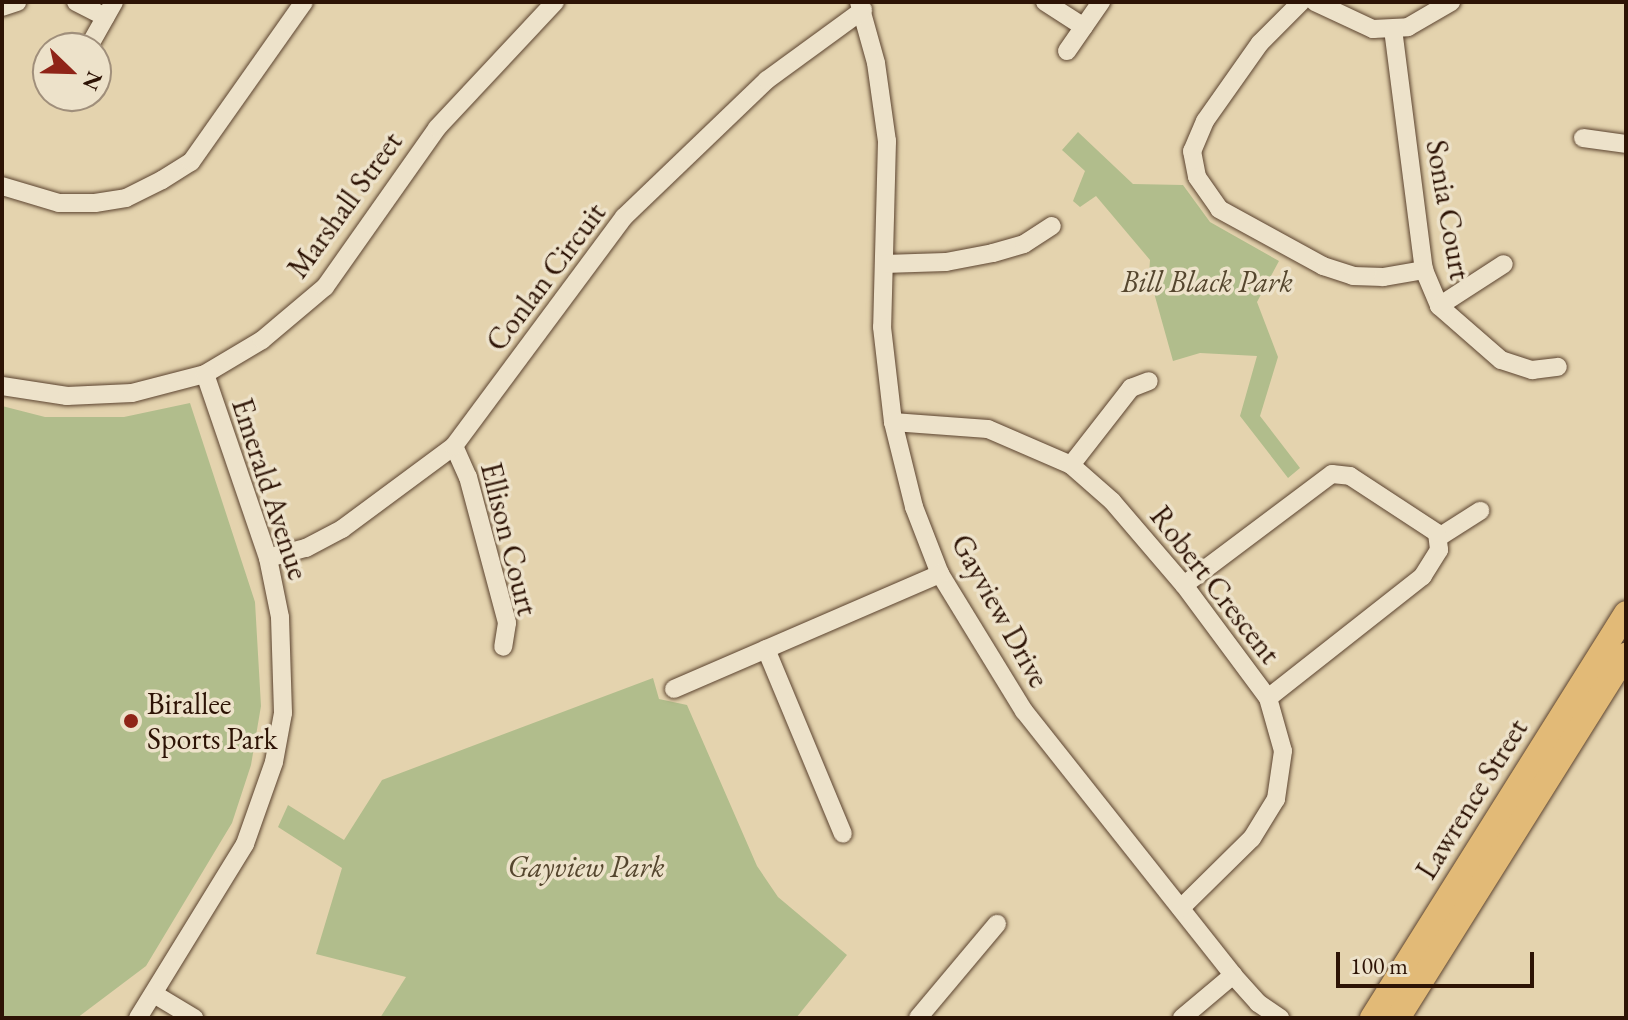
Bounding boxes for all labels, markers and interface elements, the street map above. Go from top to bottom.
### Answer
north arrow [32,32,112,112]
text: N [76,67,110,95]
street label: Marshall Street [280,125,410,285]
street label: Sonia Court [1418,137,1478,283]
street label: Conlan Circuit [479,196,613,358]
park label: Bill Black Park [1121,264,1293,300]
street label: Emerald Avenue [224,394,316,584]
street label: Ellison Court [473,459,545,619]
street label: Robert Crescent [1142,499,1288,671]
street label: Gayview Drive [943,528,1057,694]
place label: Birallee Sports Park [147,686,278,756]
marker: Birallee Sports Park [122,712,140,730]
street label: Lawrence Street [1408,712,1536,886]
park label: Gayview Park [507,849,665,885]
scale bar [1340,936,1538,986]
text: 100 m [1350,950,1408,981]

